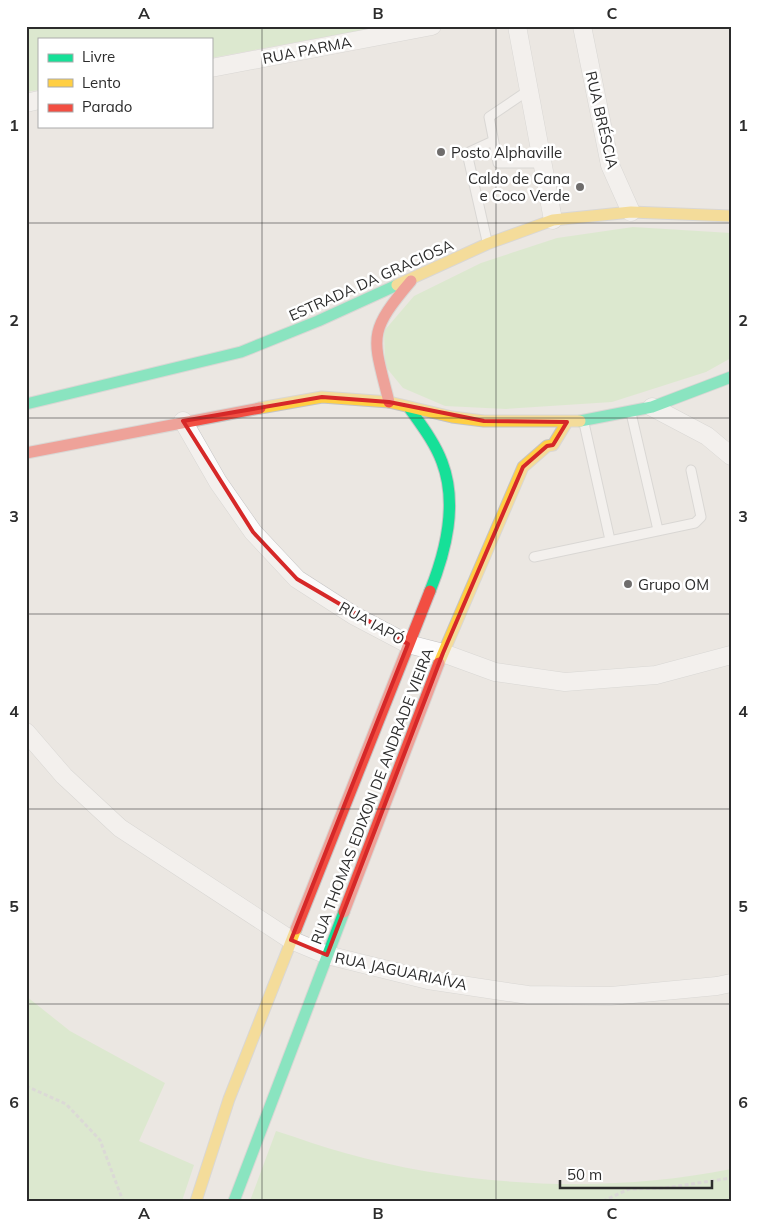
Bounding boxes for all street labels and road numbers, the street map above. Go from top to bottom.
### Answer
street label: RUA PARMA [261,32,353,68]
street label: RUA BRÉSCIA [581,69,623,171]
street label: ESTRADA DA GRACIOSA [286,235,456,325]
street label: RUA IAPÓ [336,597,408,649]
street label: RUA THOMAS EDIXON DE ANDRADE VIEIRA [306,645,438,947]
street label: RUA JAGUARIAÍVA [333,948,469,994]

